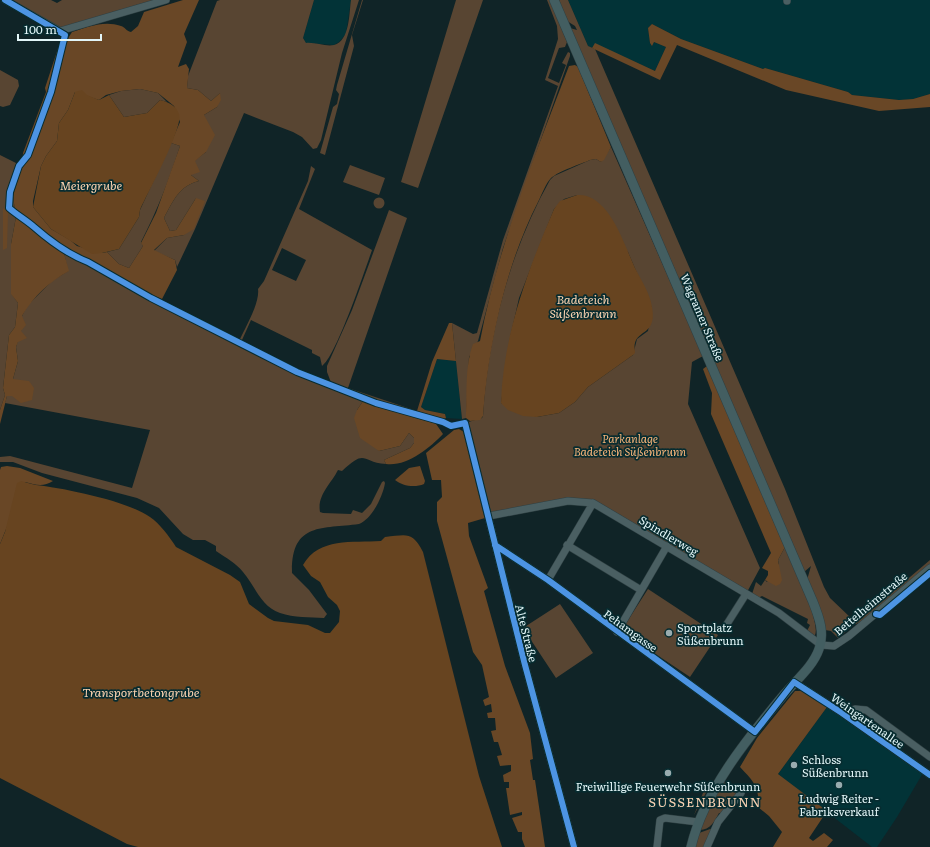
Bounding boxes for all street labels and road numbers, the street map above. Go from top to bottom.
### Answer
street label: Wagramer Straße [677,271,729,363]
street label: Spindlerweg [636,511,702,559]
street label: Bettelheimstraße [830,567,910,639]
street label: Alte Straße [512,602,542,664]
street label: Pehamgasse [601,605,662,655]
street label: Weingartenallee [828,689,908,752]

